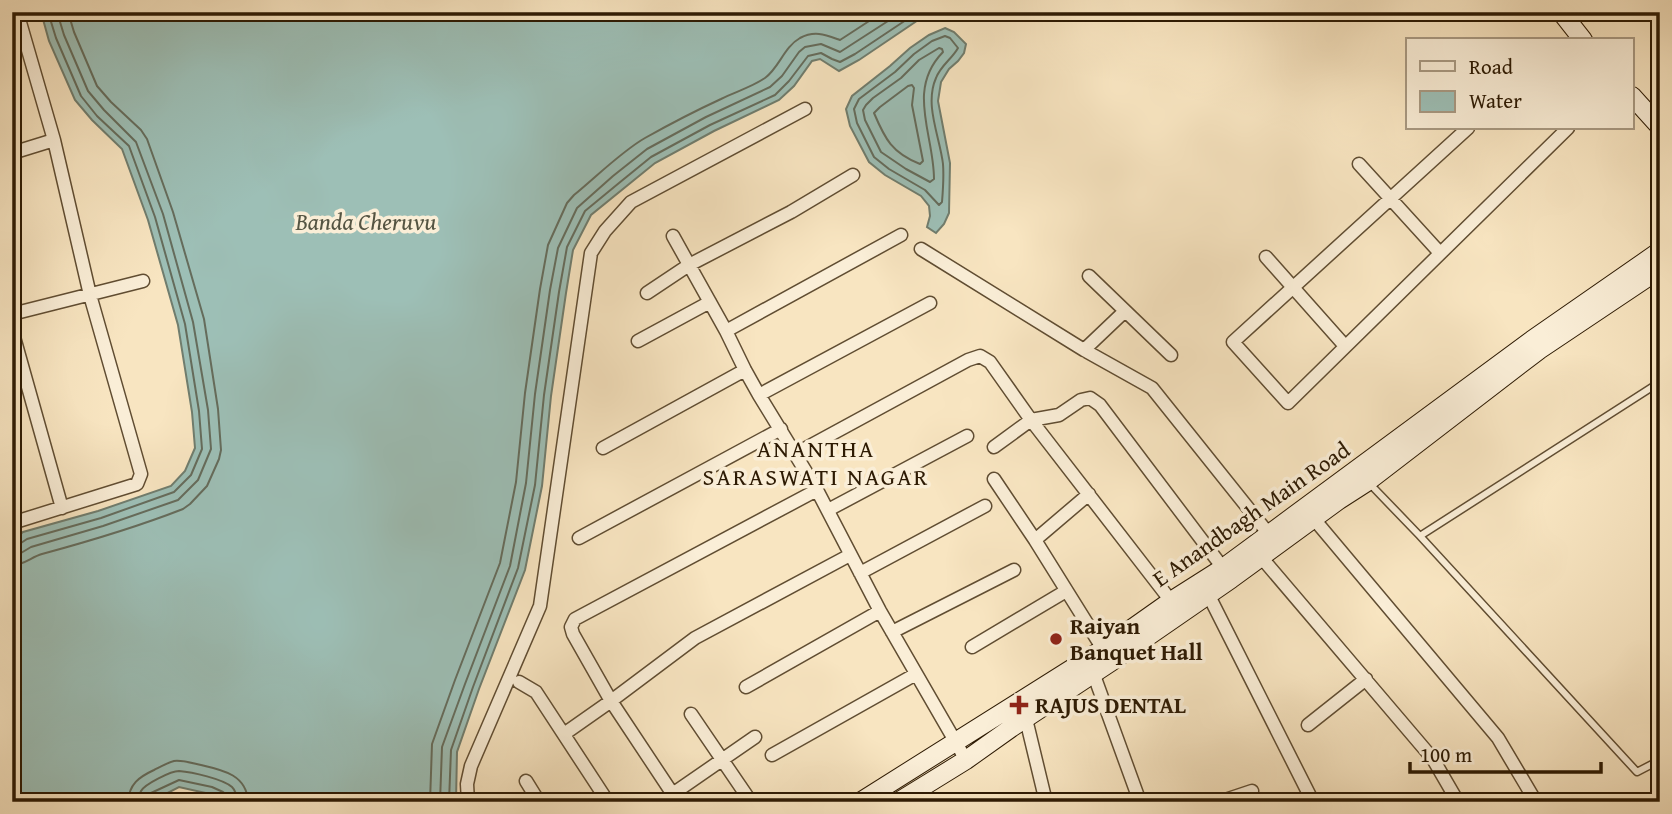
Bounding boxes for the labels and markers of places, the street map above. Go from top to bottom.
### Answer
place label: Raiyan Banquet Hall [1070,609,1203,668]
marker: Raiyan Banquet Hall [1048,631,1064,647]
place label: RAJUS DENTAL [1035,688,1186,721]
marker: RAJUS DENTAL [1009,695,1029,715]

